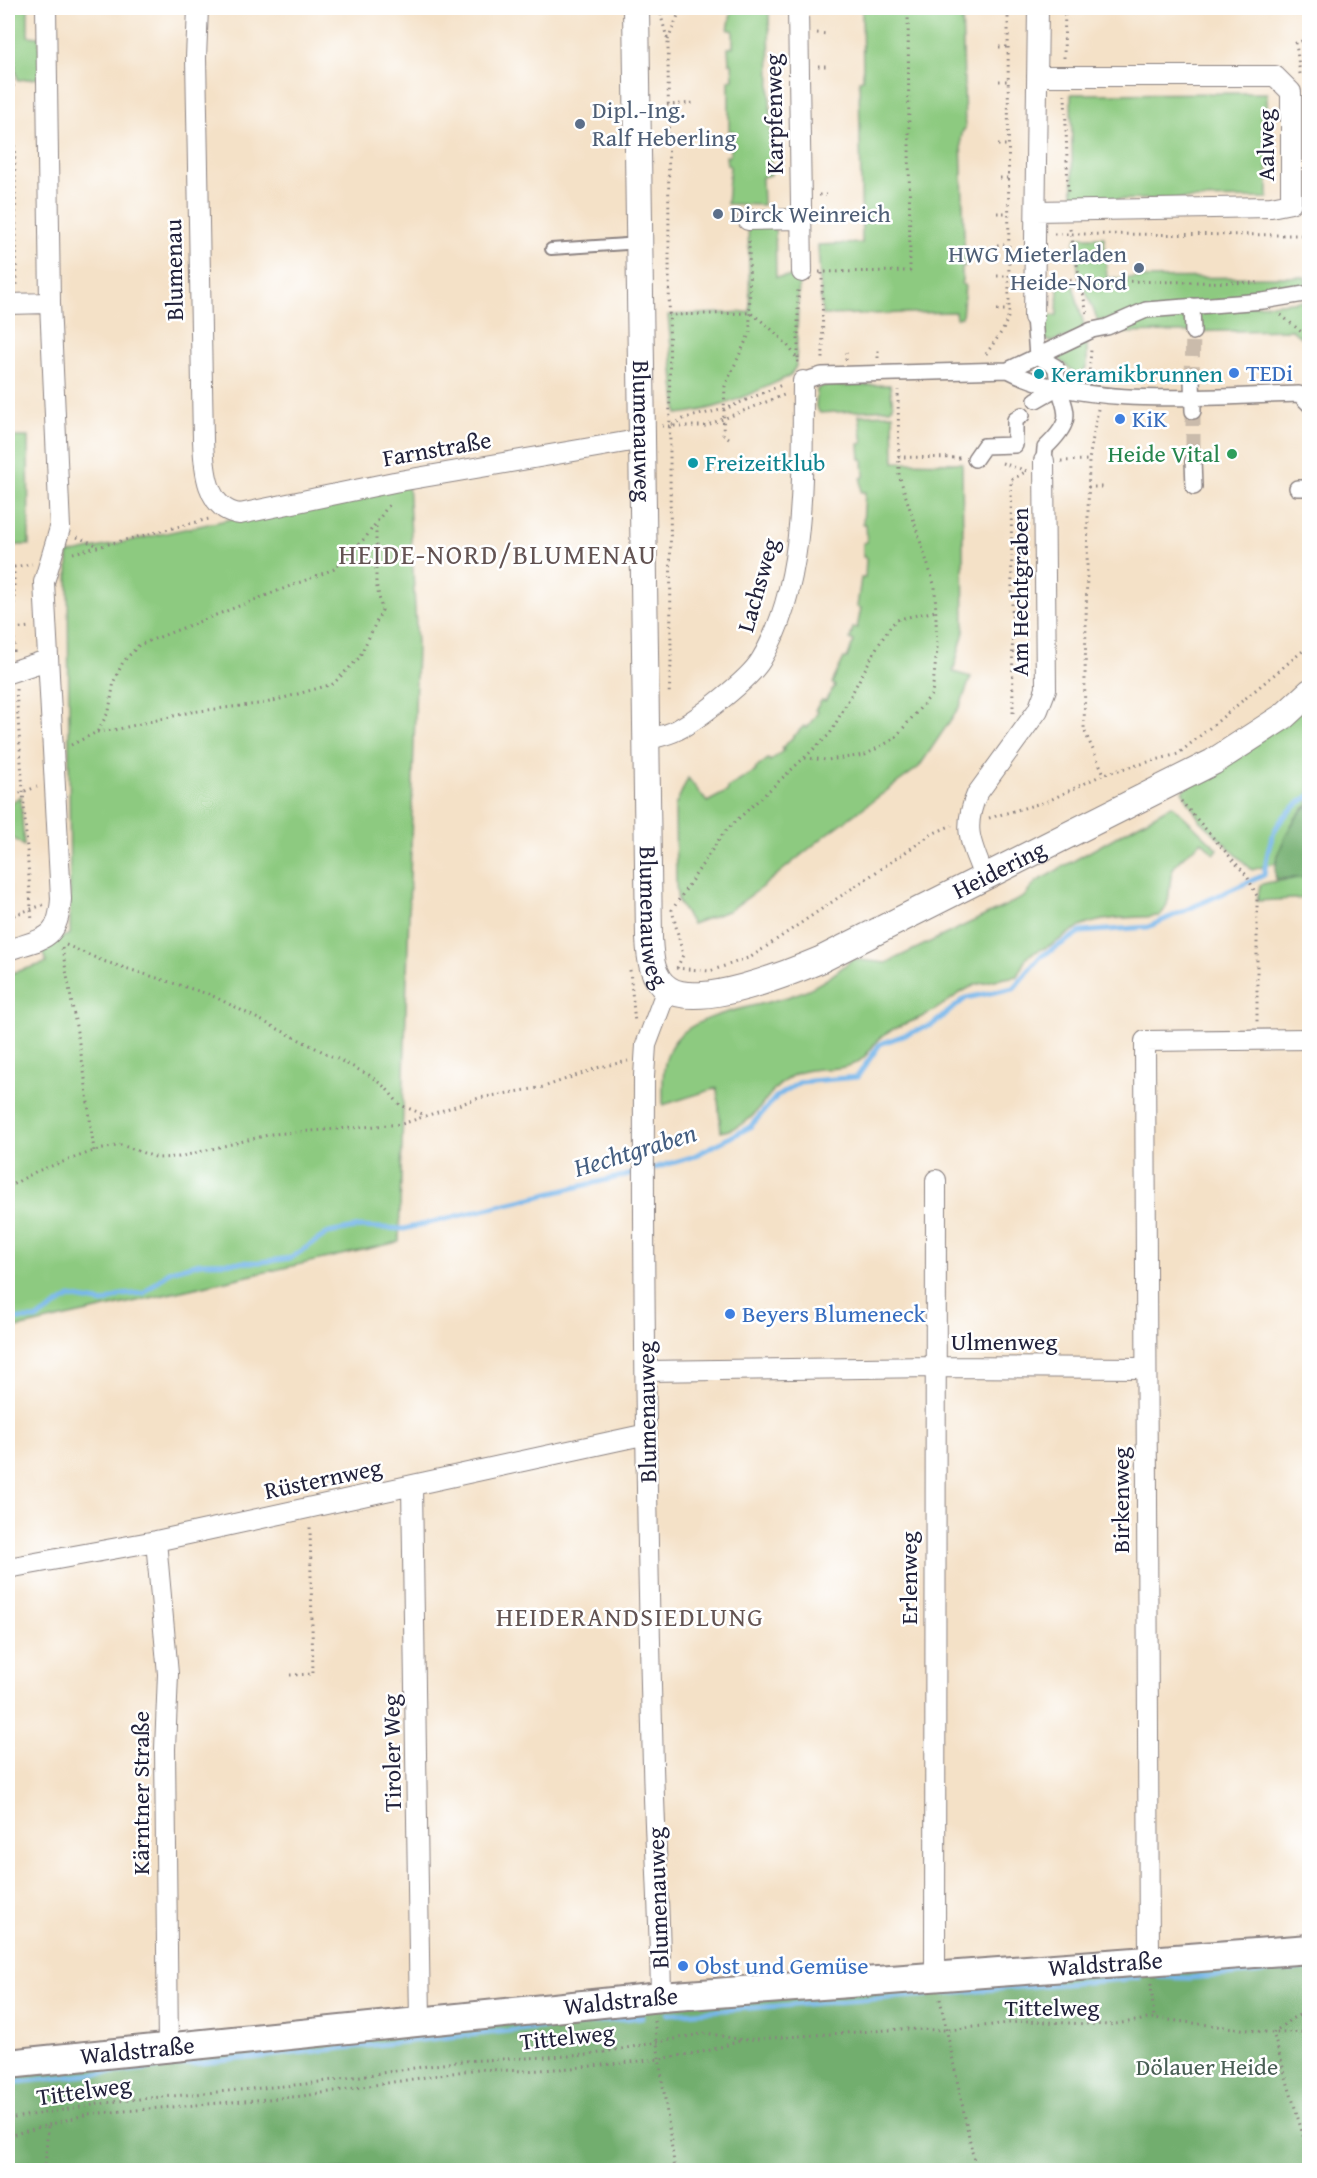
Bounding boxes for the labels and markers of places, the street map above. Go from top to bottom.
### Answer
place label: Dipl.-Ing. Ralf Heberling [592,92,737,155]
marker: Dipl.-Ing. Ralf Heberling [573,117,587,131]
place label: Dirck Weinreich [730,196,891,231]
marker: Dirck Weinreich [711,207,725,221]
place label: HWG Mieterladen Heide-Nord [948,236,1128,299]
marker: HWG Mieterladen Heide-Nord [1132,261,1146,275]
place label: TEDi [1246,355,1293,390]
place label: Keramikbrunnen [1051,356,1224,391]
marker: TEDi [1227,366,1241,380]
marker: Keramikbrunnen [1032,367,1046,381]
place label: KiK [1132,401,1168,436]
marker: KiK [1113,412,1127,426]
place label: Heide Vital [1108,436,1220,471]
place label: Freizeitklub [705,445,826,480]
marker: Heide Vital [1225,447,1239,461]
marker: Freizeitklub [686,456,700,470]
place label: Beyers Blumeneck [742,1296,927,1331]
marker: Beyers Blumeneck [723,1307,737,1321]
place label: Obst und Gemüse [695,1948,869,1983]
marker: Obst und Gemüse [676,1959,690,1973]

